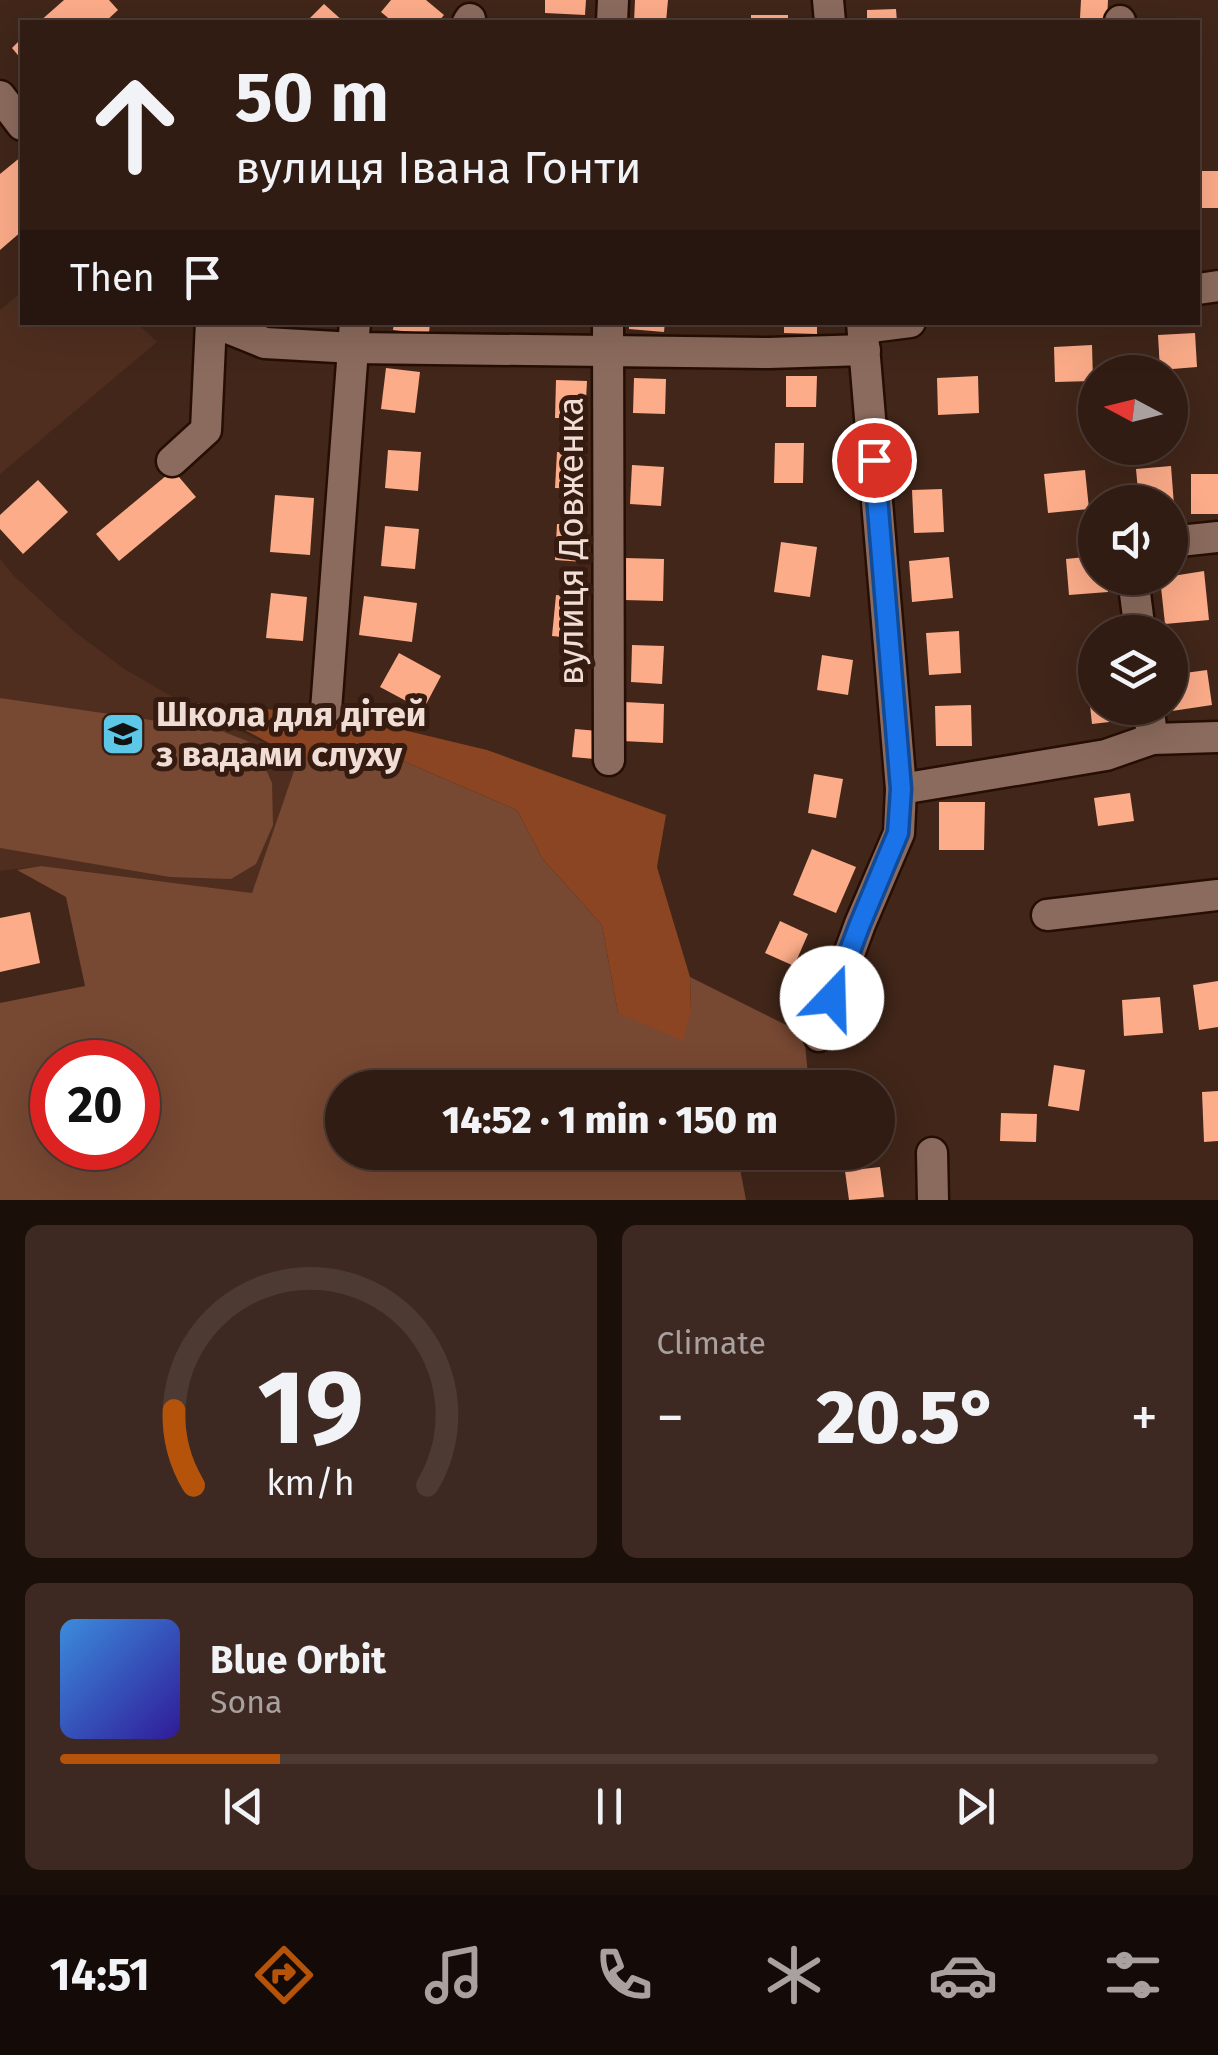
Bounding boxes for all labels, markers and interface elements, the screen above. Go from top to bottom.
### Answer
text: 50 m [235,56,389,140]
icon: ahead [70,60,200,190]
text: вулиця Івана Гонти [235,141,642,195]
icon: arrive [175,250,230,305]
text: Then [70,255,155,301]
north arrow [1078,355,1188,465]
map controls [1078,355,1188,725]
street label: вулиця Довженка [550,397,592,685]
pin [832,418,917,503]
icon: arrive [847,433,902,488]
button: sound [1078,485,1188,595]
button: layers [1078,615,1188,725]
place label: Школа для дітей з вадами слуху [156,693,426,775]
school or university icon: Школа для дітей з вадами слуху [100,711,146,757]
position arrow [780,946,884,1050]
speed limit sign: 20 [30,1040,160,1170]
text: 14:52 · 1 min · 150 m [442,1097,778,1143]
text: Climate [657,1324,766,1362]
text: 19 [258,1346,364,1471]
text: 20.5° [816,1373,998,1463]
text: − [657,1385,684,1451]
text: + [1131,1385,1158,1451]
text: km/h [267,1462,355,1504]
text: Blue Orbit [210,1637,386,1683]
text: Sona [210,1683,282,1721]
icon: previous [216,1779,271,1834]
icon: pause [582,1779,637,1834]
icon: next [948,1779,1003,1834]
icon: directions [249,1940,319,2010]
icon: music [419,1940,489,2010]
icon: phone [589,1940,659,2010]
icon: climate [759,1940,829,2010]
icon: car [928,1940,998,2010]
icon: filters [1098,1940,1168,2010]
text: 14:51 [50,1948,150,2002]

